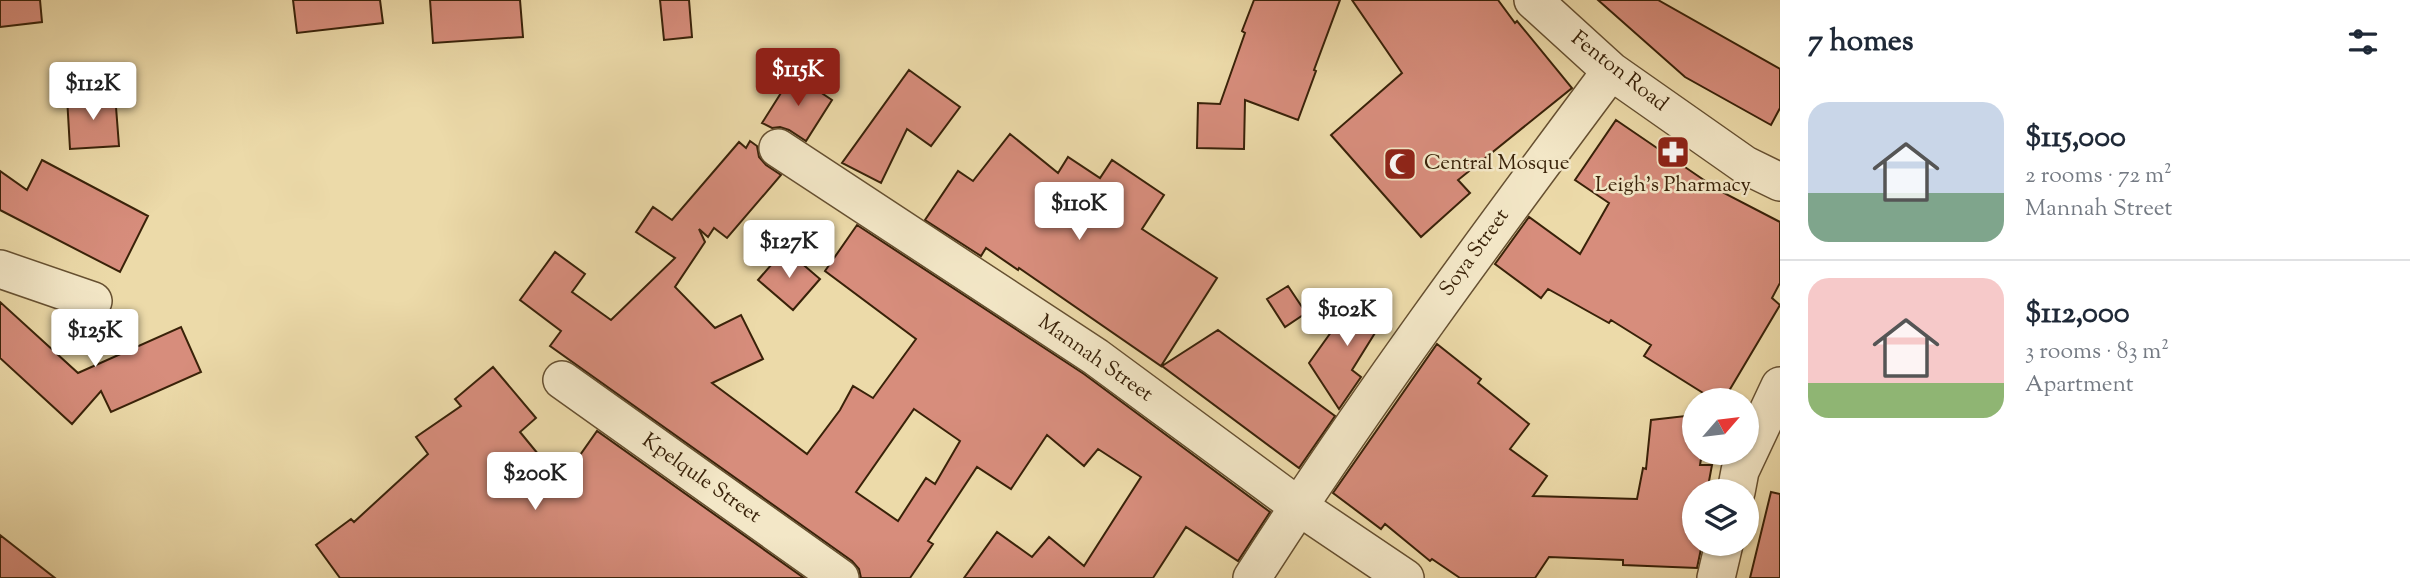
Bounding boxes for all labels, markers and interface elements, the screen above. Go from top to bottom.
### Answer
text: 7 homes [1808,21,1913,64]
icon: filters [2344,23,2382,61]
street label: Fenton Road [1564,24,1674,120]
pin: $115K [749,48,847,108]
text: $115K [772,54,824,87]
pin: $112K [44,62,142,122]
text: $112K [65,68,121,101]
text: $115,000 [2025,117,2126,160]
icon: home [1864,130,1948,214]
pharmacy icon: Leigh's Pharmacy [1654,133,1692,171]
mosque icon: Central Mosque [1381,145,1419,183]
place label: Central Mosque [1424,149,1570,179]
text: 2 rooms · 72 m² [2025,160,2172,193]
place label: Leigh's Pharmacy [1595,171,1751,201]
pin: $110K [1030,182,1128,242]
text: $110K [1051,188,1107,221]
text: Mannah Street [2025,193,2172,226]
street label: Soya Street [1433,203,1517,303]
pin: $127K [740,220,838,280]
text: $127K [759,226,819,259]
pin: $102K [1298,288,1396,348]
text: $112,000 [2025,293,2130,336]
text: $102K [1317,294,1377,327]
icon: home [1864,306,1948,390]
street label: Mannah Street [1031,308,1159,410]
pin: $125K [46,310,144,369]
text: $125K [67,315,123,348]
text: 3 rooms · 83 m² [2025,336,2169,369]
text: Apartment [2025,369,2134,402]
north arrow [1682,388,1759,466]
map controls [1682,388,1759,556]
street label: Kpelqule Street [635,427,767,531]
pin: $200K [486,452,584,512]
text: $200K [503,458,567,491]
button: layers [1682,479,1759,556]

